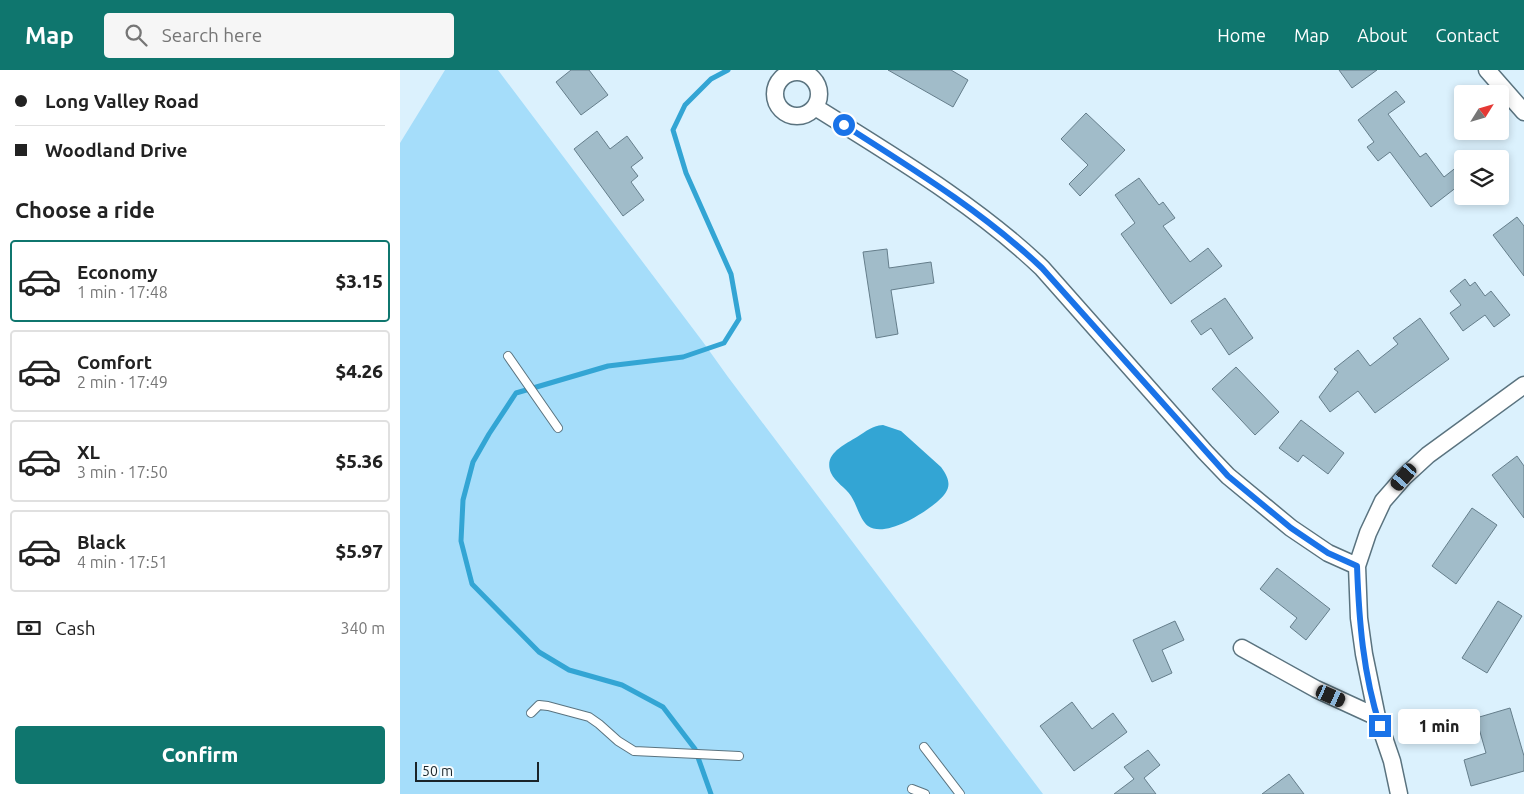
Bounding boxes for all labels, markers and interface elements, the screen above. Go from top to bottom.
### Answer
search box [104,13,454,58]
icon: search [122,21,150,49]
text: Map [25,22,74,49]
text: Search here [162,24,262,46]
text: Home [1217,25,1266,45]
text: Map [1294,25,1329,45]
text: About [1357,25,1407,45]
text: Contact [1435,25,1499,45]
north arrow [1454,85,1509,140]
map controls [1454,85,1509,205]
text: Long Valley Road [45,90,199,112]
route start [833,114,855,136]
text: Woodland Drive [45,139,188,161]
button: layers [1454,150,1509,205]
text: Choose a ride [15,197,155,222]
icon: car [17,259,62,304]
text: Economy [77,261,158,283]
text: $3.15 [335,270,383,292]
text: 1 min · 17:48 [77,283,168,301]
icon: car [17,349,62,394]
text: Comfort [77,351,152,373]
text: $4.26 [335,360,383,382]
text: 2 min · 17:49 [77,373,168,391]
icon: car [17,439,62,484]
text: XL [77,441,100,463]
text: $5.36 [335,450,383,472]
car [1388,461,1419,493]
text: 3 min · 17:50 [77,463,168,481]
icon: car [17,529,62,574]
text: Black [77,531,126,553]
text: $5.97 [335,540,383,562]
text: 4 min · 17:51 [77,553,168,571]
icon: cash [15,614,43,642]
text: Cash [55,617,96,639]
text: 340 m [340,619,385,637]
car [1314,683,1347,709]
callout: 1 min [1398,708,1480,744]
route end [1369,715,1391,737]
text: 1 min [1419,717,1459,735]
button: Confirm [15,726,385,784]
scale bar [415,759,539,782]
text: 50 m [422,763,453,779]

